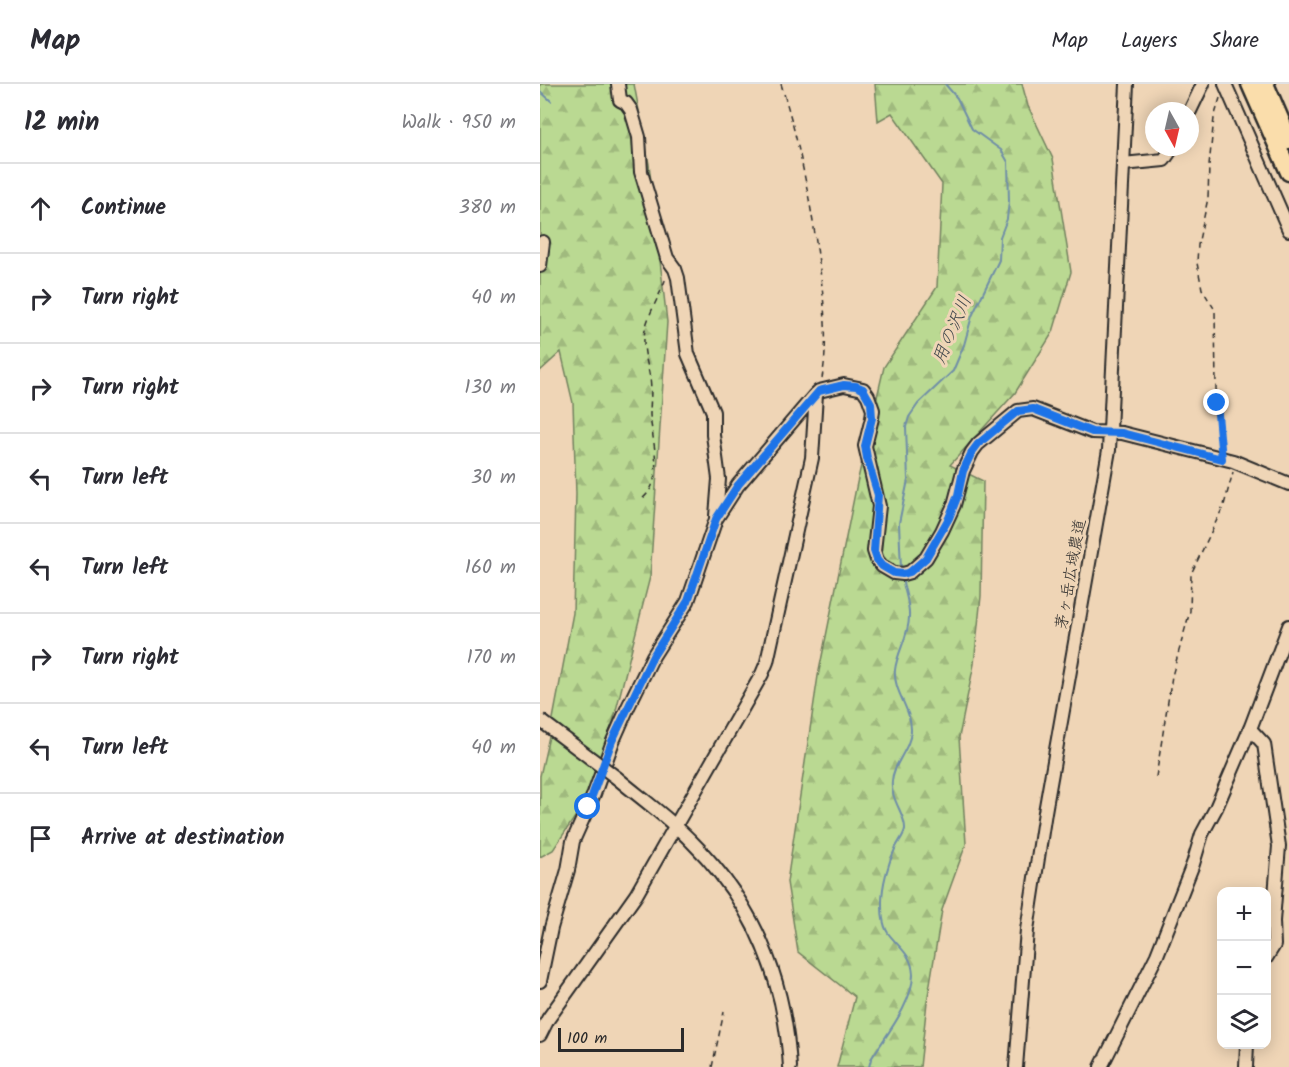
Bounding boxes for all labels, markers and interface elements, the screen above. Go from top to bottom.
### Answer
text: Map [30,19,81,64]
text: Map [1051,25,1088,58]
text: Layers [1121,25,1177,58]
text: Share [1210,25,1259,58]
text: 12 min [24,102,99,144]
north arrow [1145,102,1199,156]
text: Walk · 950 m [401,107,516,139]
text: Continue [81,191,166,226]
icon: ahead [24,192,57,225]
text: 380 m [459,192,516,224]
text: Turn right [81,281,179,316]
icon: right [24,282,57,315]
text: 40 m [471,282,516,314]
water label: 用の沢川 [926,291,980,369]
text: Turn right [81,371,179,406]
icon: right [24,372,57,405]
text: 130 m [464,372,516,404]
route end [1203,389,1229,415]
text: Turn left [81,461,168,496]
icon: left [24,462,57,495]
text: 30 m [471,462,516,494]
street label: 茅ヶ岳広域農道 [1049,517,1093,631]
text: Turn left [81,551,168,586]
icon: left [24,552,57,585]
text: 160 m [465,552,516,584]
text: Turn right [81,641,179,676]
icon: right [24,642,57,675]
text: 170 m [467,642,516,674]
text: Turn left [81,731,168,766]
icon: left [24,732,57,765]
text: 40 m [471,732,516,764]
route start [574,793,600,819]
text: Arrive at destination [81,821,284,856]
icon: arrive [24,822,57,855]
map controls [1217,887,1271,1049]
button: + [1217,887,1271,941]
button: − [1217,941,1271,995]
button: layers [1217,995,1271,1049]
scale bar [558,1025,684,1052]
text: 100 m [567,1026,607,1051]

